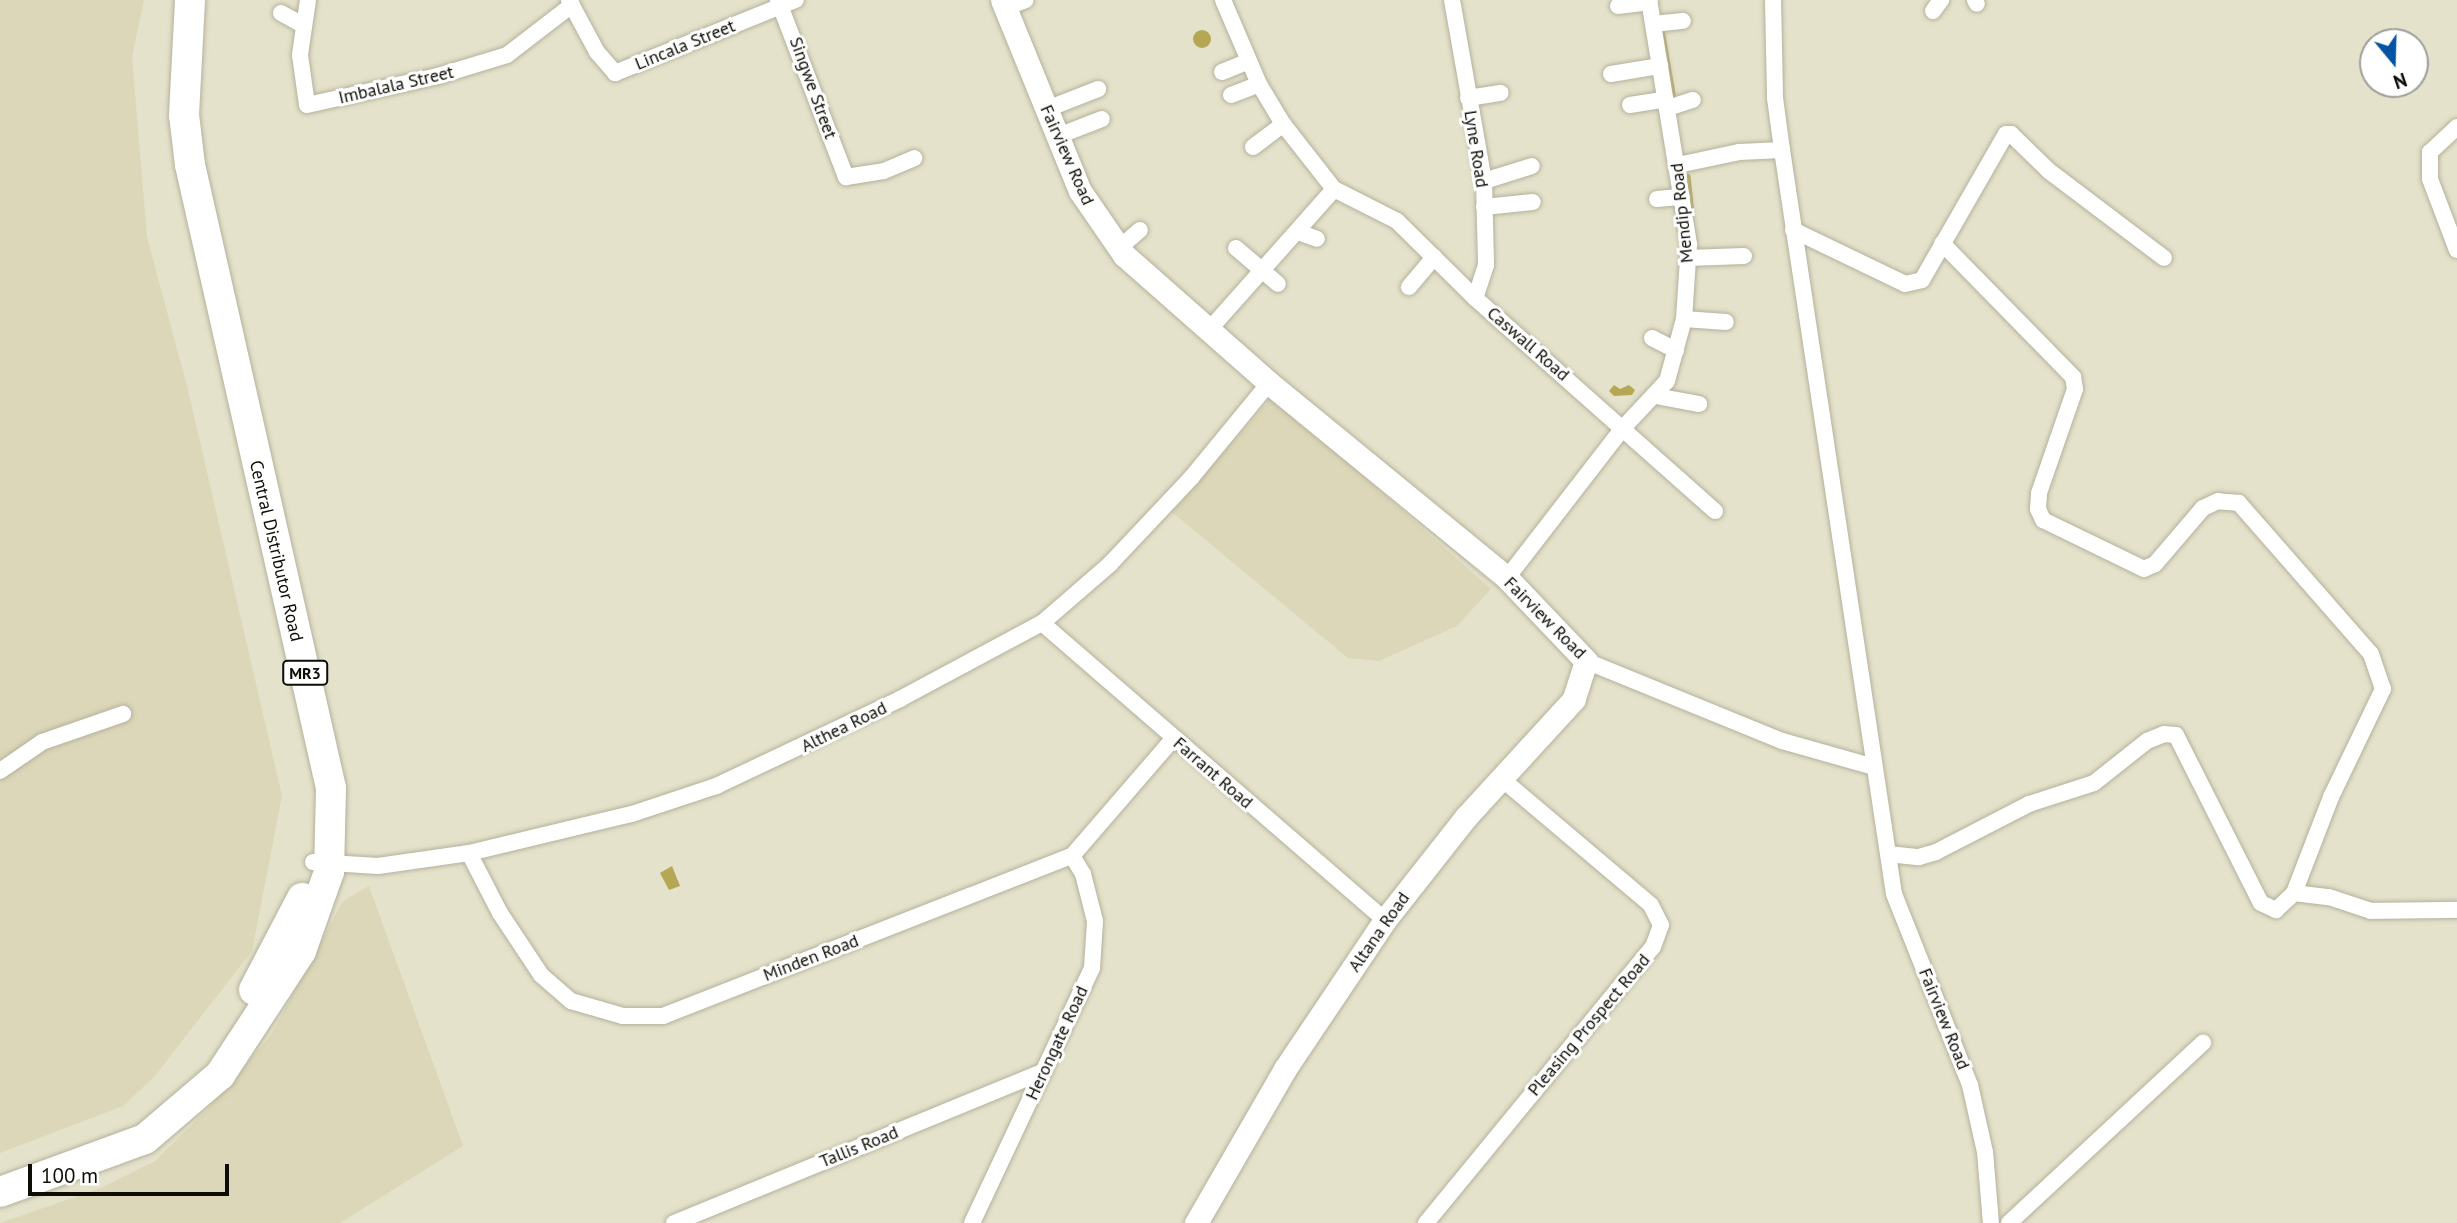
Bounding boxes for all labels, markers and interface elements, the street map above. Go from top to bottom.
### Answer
street label: Lincala Street [632,15,738,75]
north arrow [2359,28,2429,98]
street label: Singwe Street [785,34,841,142]
street label: Imbalala Street [336,61,456,109]
text: N [2390,68,2410,94]
street label: Fairview Road [1035,101,1099,209]
street label: Lyne Road [1459,109,1493,189]
street label: Mendip Road [1666,162,1698,264]
street label: Caswall Road [1482,302,1574,386]
street label: Central Distributor Road [245,458,307,644]
street label: Fairview Road [1499,572,1591,664]
road number: MR3 [280,660,330,686]
street label: Althea Road [798,697,890,757]
street label: Farrant Road [1169,733,1257,813]
street label: Altana Road [1344,888,1414,976]
street label: Minden Road [760,930,862,986]
street label: Pleasing Prospect Road [1523,950,1655,1100]
street label: Fairview Road [1914,965,1974,1073]
street label: Herongate Road [1021,983,1093,1103]
street label: Tallis Road [817,1121,901,1173]
scale bar [32,1150,233,1194]
text: 100 m [41,1162,98,1189]

